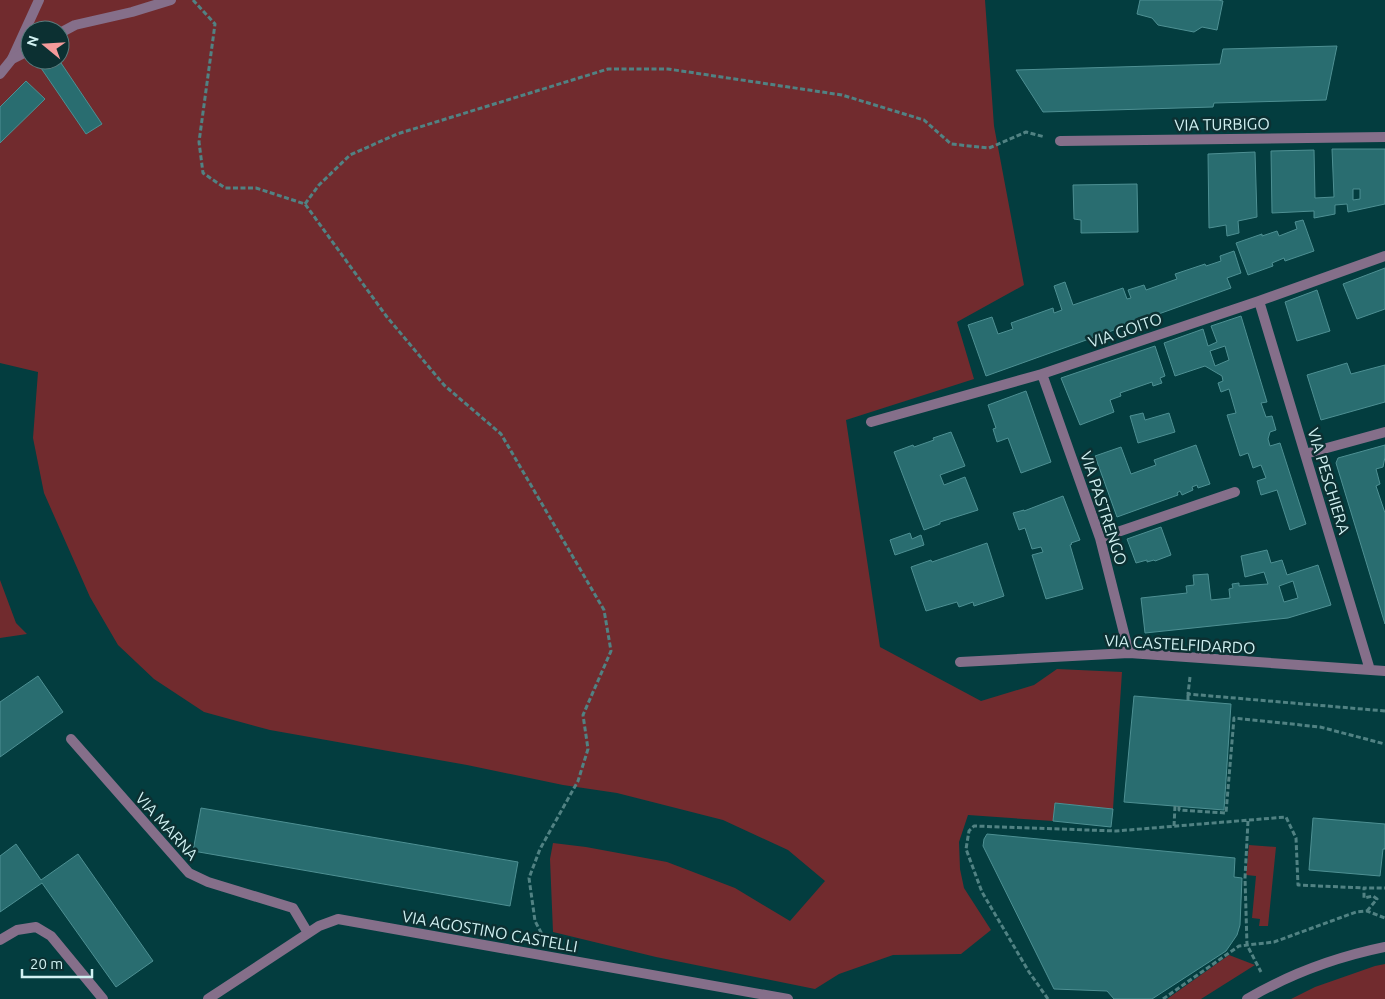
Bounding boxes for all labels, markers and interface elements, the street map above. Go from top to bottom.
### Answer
north arrow [20,20,70,70]
text: N [23,34,42,48]
street label: VIA TURBIGO [1174,114,1270,134]
street label: VIA GOITO [1086,309,1164,351]
street label: VIA PESCHIERA [1304,426,1354,537]
street label: VIA PASTRENGO [1077,449,1131,567]
street label: VIA CASTELFIDARDO [1104,631,1256,657]
street label: VIA MARNA [132,789,202,864]
street label: VIA AGOSTINO CASTELLI [401,907,579,955]
scale bar [22,946,92,978]
text: 20 m [30,955,63,972]

